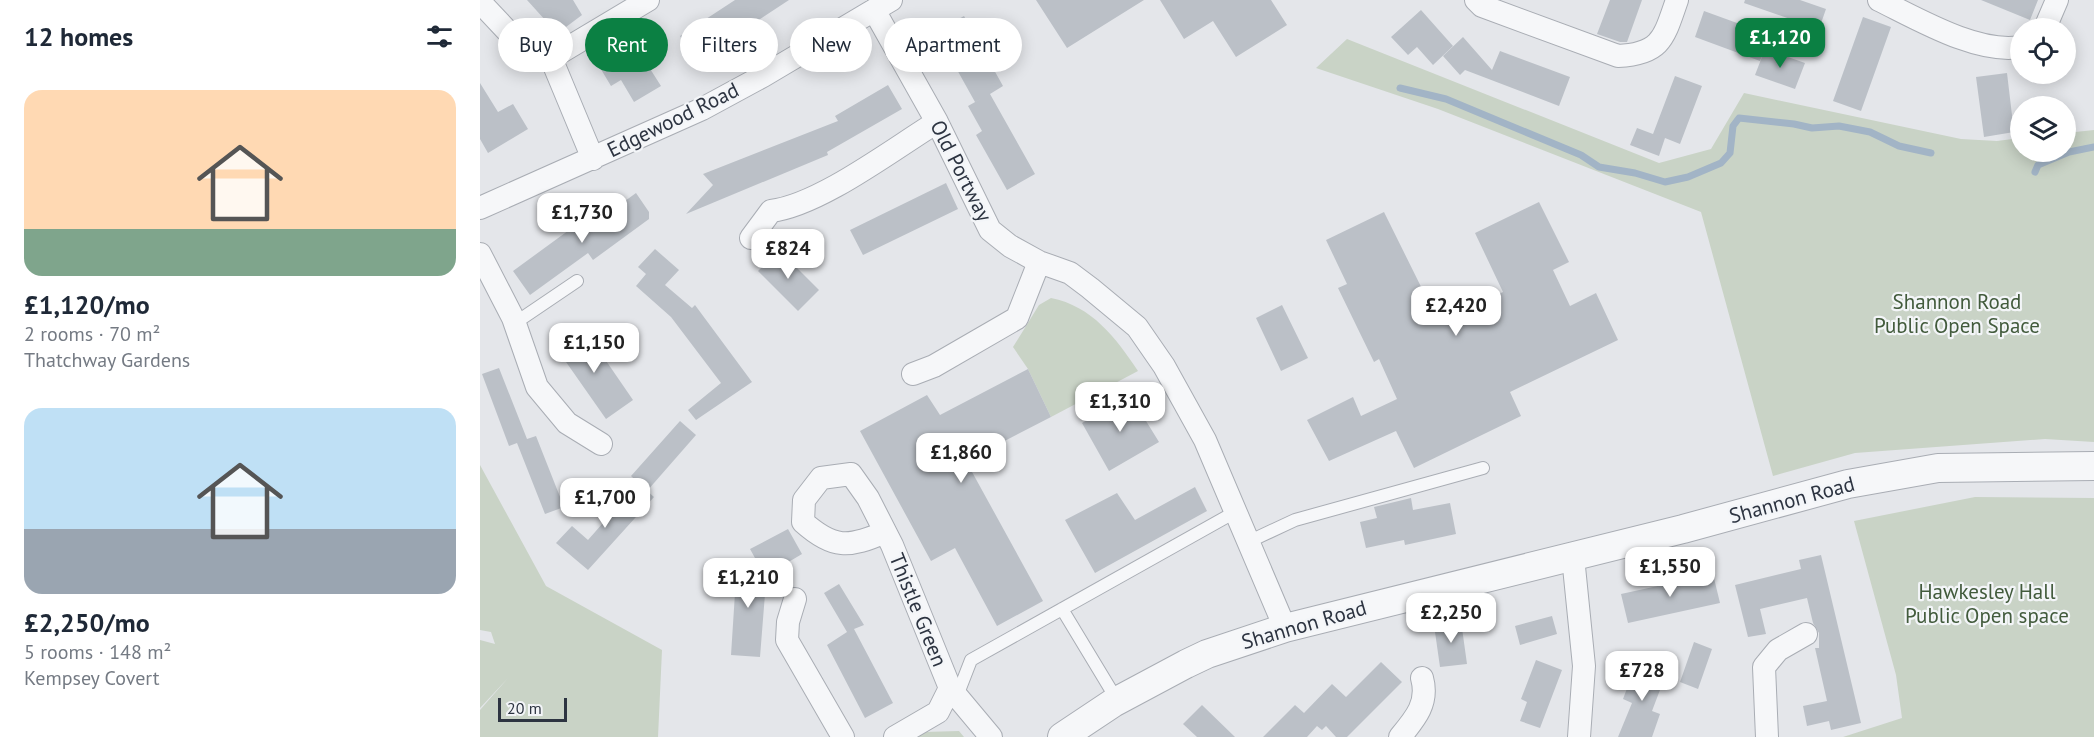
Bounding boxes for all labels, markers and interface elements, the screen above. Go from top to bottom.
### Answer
chip: Buy [498,18,573,72]
chip: Rent [585,18,668,72]
chip: Filters [680,18,778,72]
chip: New [790,18,872,72]
chip: Apartment [884,18,1022,72]
pin: £1,120 [1731,18,1829,69]
map controls [2010,18,2076,162]
button: locate [2010,18,2076,84]
text: 12 homes [24,20,133,53]
icon: filters [423,20,456,53]
text: £1,120 [1749,24,1811,50]
street label: Edgewood Road [602,76,743,163]
button: layers [2010,96,2076,162]
street label: Old Portway [924,116,999,226]
icon: home [186,129,294,237]
pin: £1,730 [533,193,631,244]
text: £1,730 [551,199,613,225]
pin: £824 [752,229,824,280]
text: £824 [765,235,811,261]
pin: £2,420 [1407,286,1505,337]
text: £1,120/mo [24,288,150,321]
park label: Shannon Road Public Open Space [1874,288,2040,339]
text: £2,420 [1425,292,1487,318]
text: 2 rooms · 70 m² [24,321,160,347]
pin: £1,150 [545,323,643,374]
text: £1,150 [563,329,625,355]
text: Thatchway Gardens [24,347,190,373]
pin: £1,310 [1071,382,1169,433]
text: £1,310 [1089,388,1151,414]
pin: £1,860 [912,433,1010,484]
text: £1,860 [930,439,992,465]
icon: home [186,447,294,555]
street label: Shannon Road [1726,470,1858,529]
pin: £1,700 [556,478,654,529]
text: £1,700 [574,484,636,510]
pin: £1,550 [1621,547,1719,598]
street label: Thistle Green [884,549,953,670]
text: £1,550 [1639,553,1701,579]
pin: £1,210 [699,558,797,609]
text: £1,210 [717,564,779,590]
park label: Hawkesley Hall Public Open space [1905,578,2069,629]
pin: £2,250 [1402,593,1500,644]
street label: Shannon Road [1238,594,1370,655]
text: £2,250 [1420,599,1482,625]
text: £2,250/mo [24,606,150,639]
text: 5 rooms · 148 m² [24,639,171,665]
pin: £728 [1606,651,1678,702]
text: £728 [1619,657,1665,683]
text: Kempsey Covert [24,665,160,691]
scale bar [498,695,567,722]
text: 20 m [507,698,542,718]

